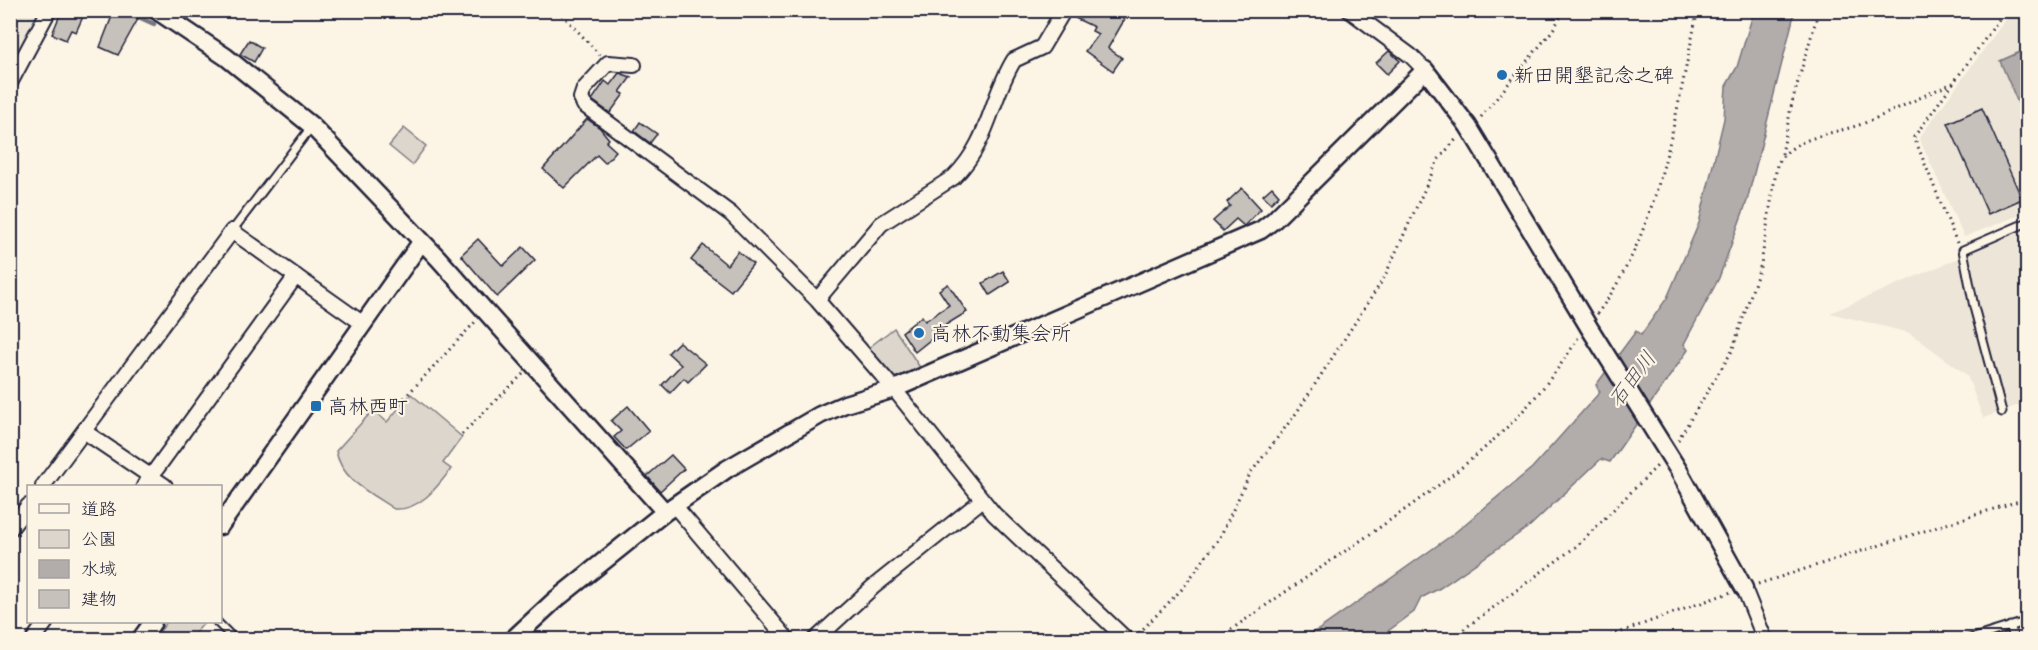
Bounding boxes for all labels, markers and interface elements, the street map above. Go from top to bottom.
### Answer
place label: 新田開墾記念之碑 [1514,61,1674,93]
marker: 新田開墾記念之碑 [1495,68,1509,82]
place label: 高林不動集会所 [931,319,1071,351]
marker: 高林不動集会所 [912,326,926,340]
water label: 石田川 [1601,345,1665,415]
place label: 高林西町 [328,392,408,424]
marker: 高林西町 [309,399,323,413]
legend [27,485,222,623]
text: 道路 [81,496,117,525]
text: 公園 [81,526,117,555]
text: 水域 [81,556,117,585]
text: 建物 [81,586,117,615]

